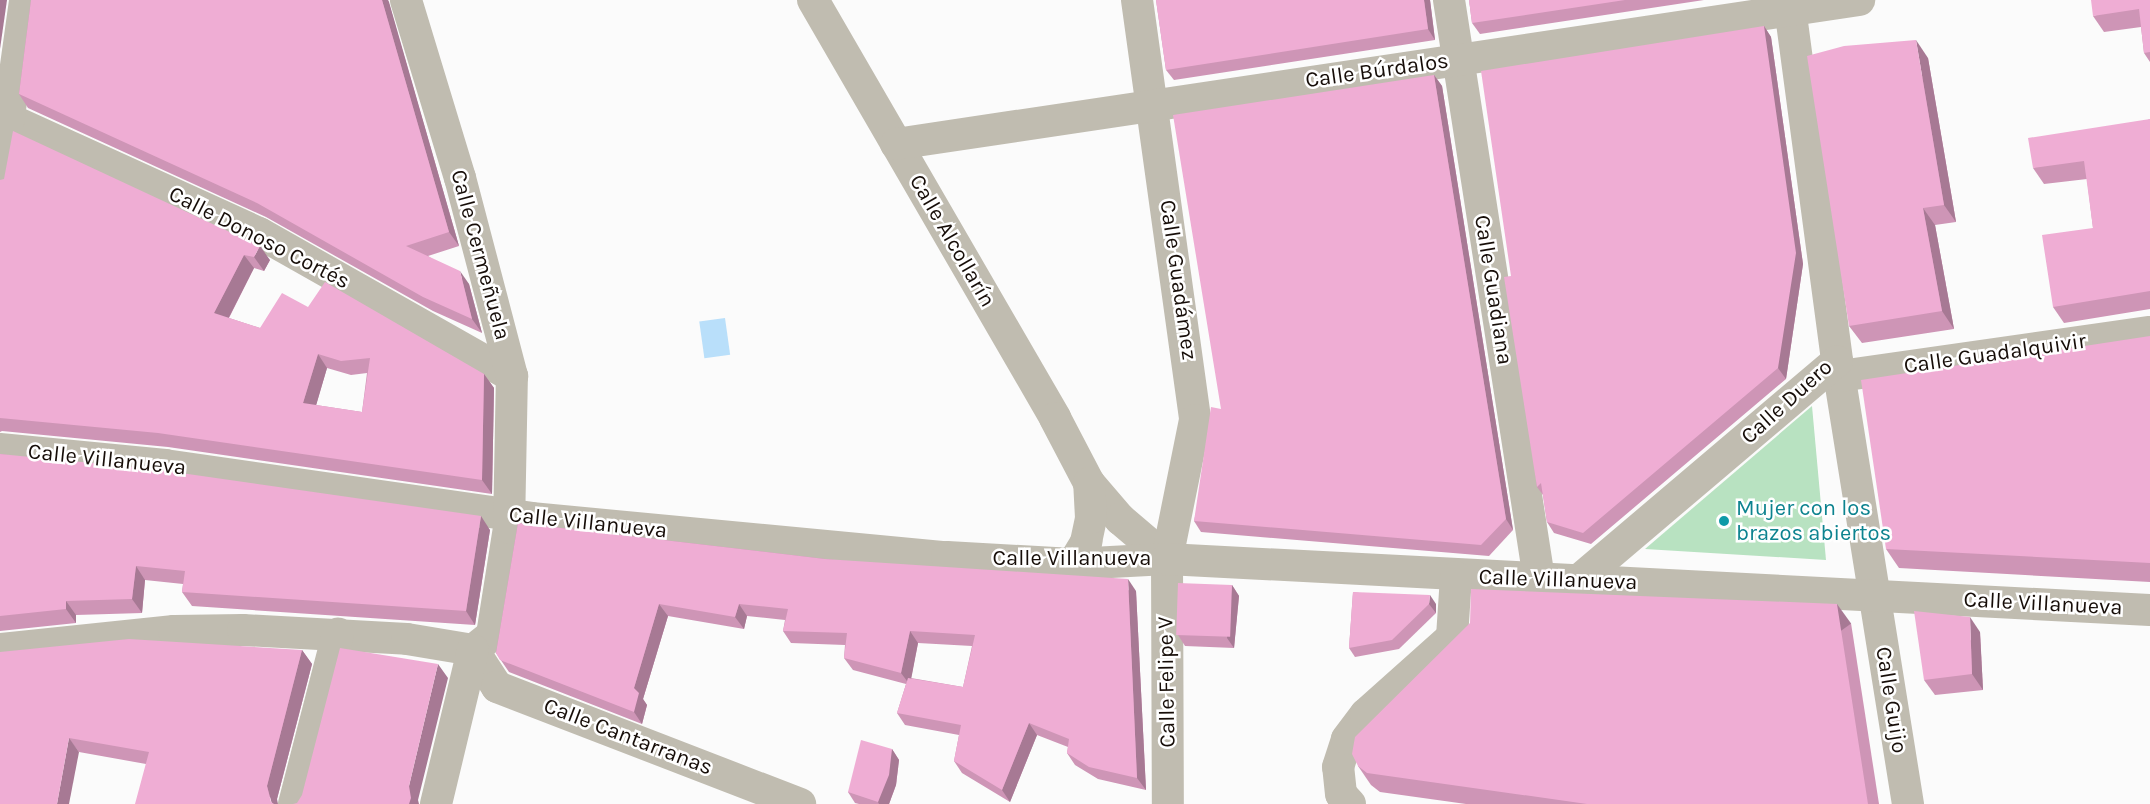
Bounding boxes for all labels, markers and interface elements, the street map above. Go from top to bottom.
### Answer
street label: Calle Búrdalos [1304,48,1450,94]
street label: Calle Cermeñuela [445,167,515,343]
street label: Calle Alcollarín [903,170,1001,312]
street label: Calle Donoso Cortés [164,181,354,295]
street label: Calle Guadámez [1154,198,1202,362]
street label: Calle Guadiana [1468,213,1518,367]
street label: Calle Guadalquivir [1902,328,2088,380]
street label: Calle Duero [1736,354,1838,450]
street label: Calle Villanueva [27,439,187,481]
place label: Mujer con los brazos abiertos [1736,495,1891,546]
street label: Calle Villanueva [508,502,668,544]
marker: Mujer con los brazos abiertos [1717,514,1731,528]
street label: Calle Villanueva [993,546,1151,572]
street label: Calle Villanueva [1478,564,1638,596]
street label: Calle Villanueva [1963,587,2123,621]
street label: Calle Felipe V [1153,616,1181,748]
street label: Calle Guijo [1870,645,1912,755]
street label: Calle Cantarranas [540,693,716,781]

